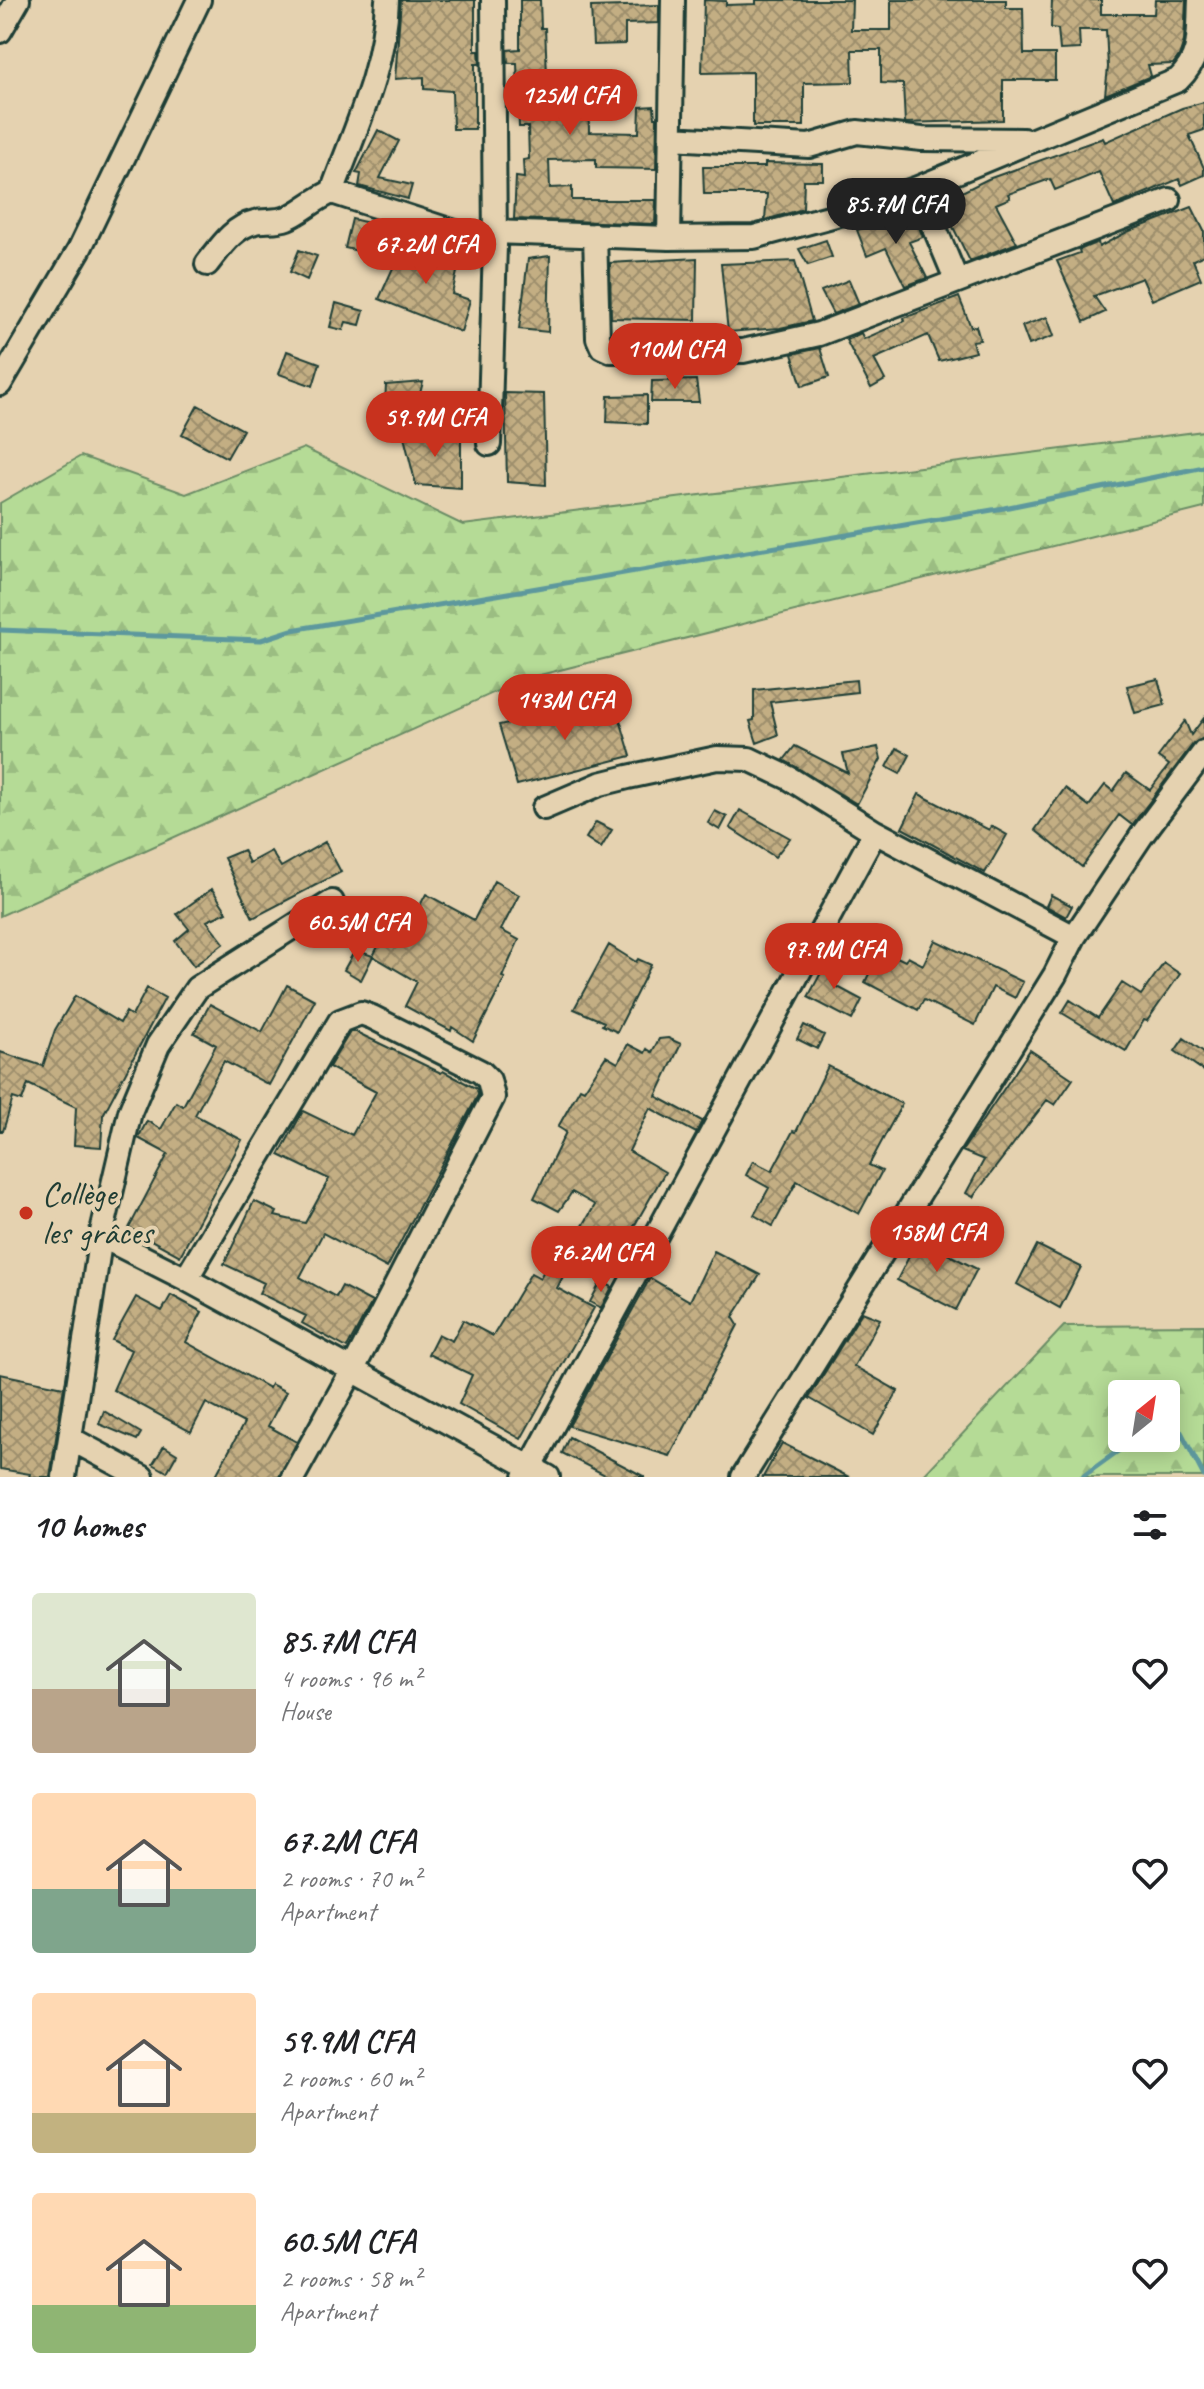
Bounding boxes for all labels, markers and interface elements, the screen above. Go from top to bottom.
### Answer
pin: 125M CFA [487,69,653,137]
text: 125M CFA [521,78,619,111]
pin: 85.7M CFA [804,178,988,246]
text: 85.7M CFA [845,187,947,220]
pin: 67.2M CFA [334,218,518,286]
text: 67.2M CFA [374,227,478,260]
pin: 110M CFA [592,323,758,391]
text: 110M CFA [626,332,724,365]
pin: 59.9M CFA [343,391,527,459]
text: 59.9M CFA [384,400,486,433]
pin: 143M CFA [482,674,648,742]
text: 143M CFA [516,683,614,716]
pin: 60.5M CFA [266,896,450,964]
text: 60.5M CFA [306,905,410,938]
pin: 97.9M CFA [742,923,926,991]
text: 97.9M CFA [783,932,885,965]
place label: Collège les grâces [42,1172,155,1254]
marker: Collège les grâces [17,1204,35,1222]
pin: 158M CFA [854,1206,1020,1274]
text: 158M CFA [888,1215,986,1248]
pin: 76.2M CFA [509,1226,693,1294]
text: 76.2M CFA [549,1235,653,1268]
north arrow [1108,1380,1180,1452]
map controls [1108,1380,1180,1452]
icon: filters [1128,1503,1172,1547]
text: 10 homes [32,1504,143,1547]
text: 85.7M CFA [280,1619,414,1662]
icon: home [96,1625,192,1721]
icon: heart [1128,1651,1172,1695]
text: 4 rooms · 96 m² [280,1662,421,1695]
text: House [280,1695,331,1728]
text: 67.2M CFA [280,1819,415,1862]
icon: home [96,1825,192,1921]
icon: heart [1128,1851,1172,1895]
text: 2 rooms · 70 m² [280,1862,421,1895]
text: Apartment [280,1895,376,1928]
text: 59.9M CFA [280,2019,413,2062]
icon: home [96,2025,192,2121]
icon: heart [1128,2051,1172,2095]
text: 2 rooms · 60 m² [280,2062,421,2095]
text: Apartment [280,2095,376,2128]
text: 60.5M CFA [280,2219,415,2262]
icon: home [96,2225,192,2321]
icon: heart [1128,2251,1172,2295]
text: 2 rooms · 58 m² [280,2262,421,2295]
text: Apartment [280,2295,376,2328]

